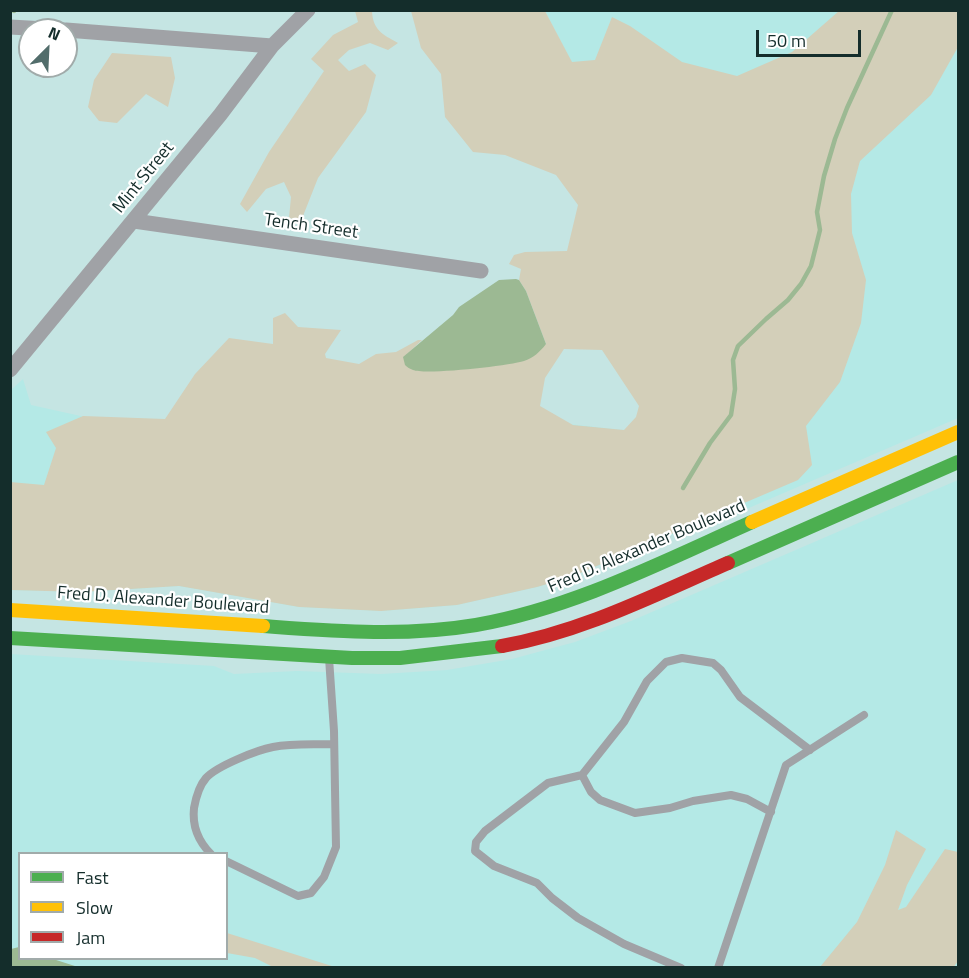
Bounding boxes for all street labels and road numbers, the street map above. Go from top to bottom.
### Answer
street label: Mint Street [109,138,179,218]
street label: Tench Street [263,210,359,244]
street label: Fred D. Alexander Boulevard [545,496,749,598]
street label: Fred D. Alexander Boulevard [56,583,270,619]

